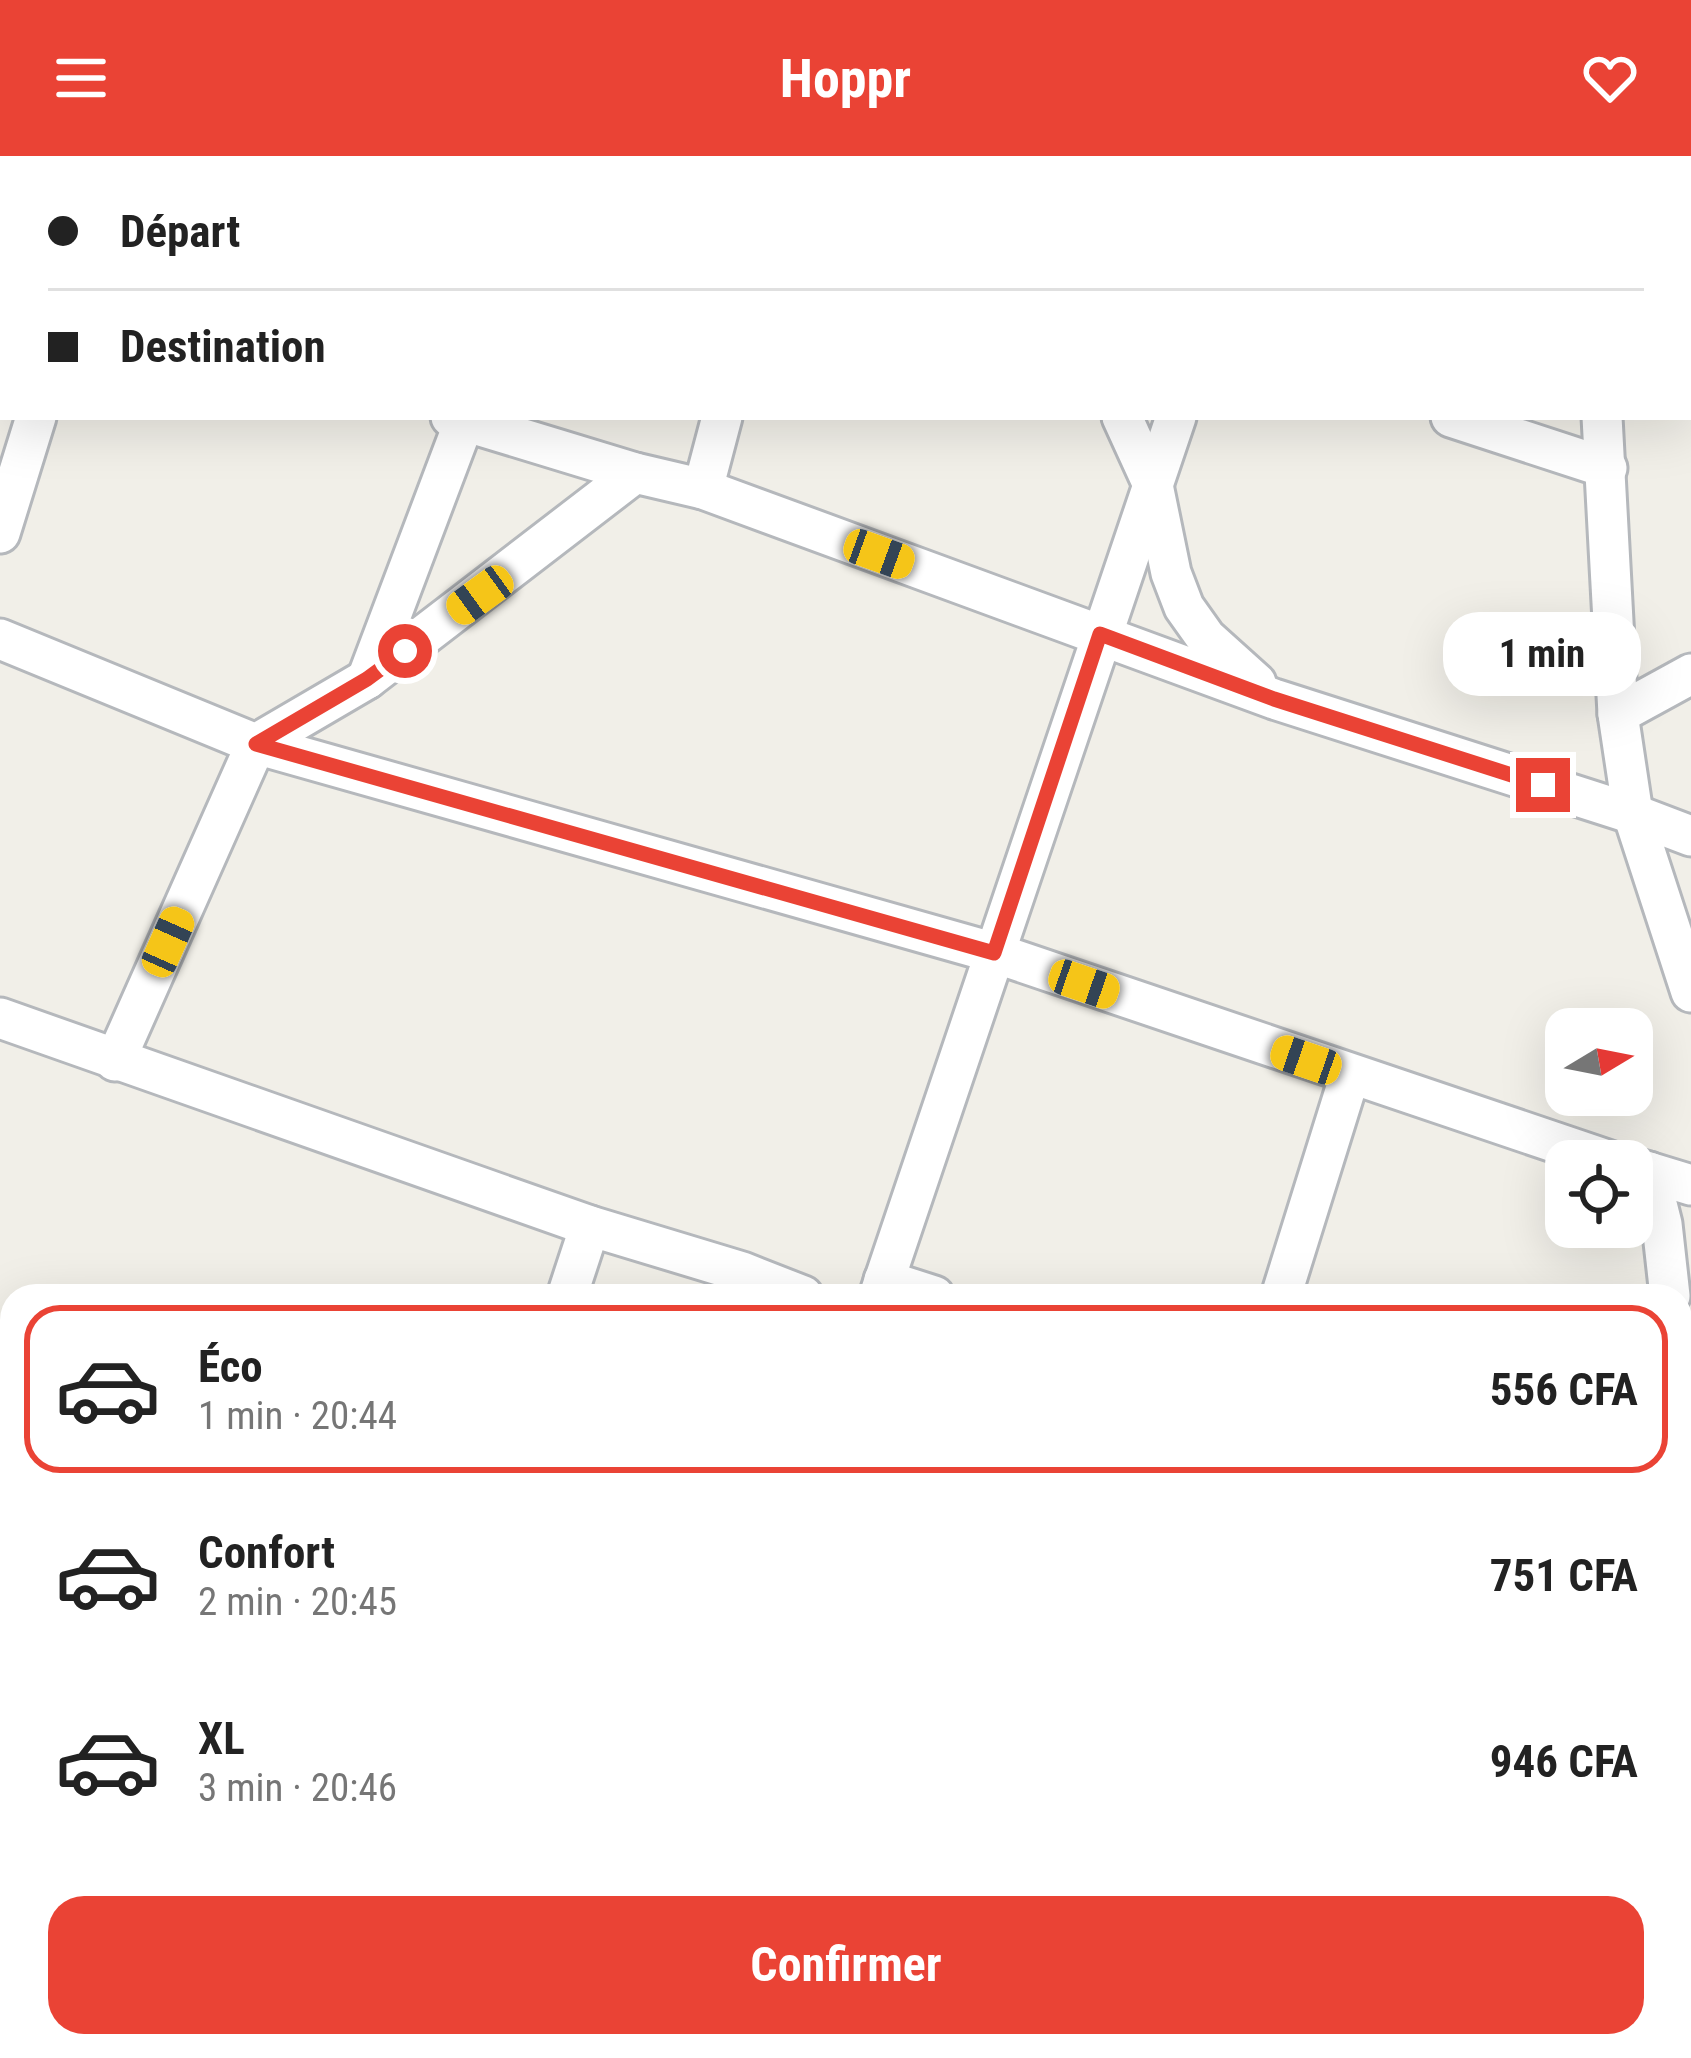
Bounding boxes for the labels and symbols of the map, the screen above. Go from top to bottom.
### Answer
car [839,525,919,583]
car [440,559,520,631]
callout: 1 min [1444,611,1642,695]
route start [378,624,432,678]
route end [1516,758,1570,812]
car [137,902,199,982]
car [1044,955,1124,1013]
north arrow [1545,1008,1653,1116]
car [1266,1031,1346,1089]

